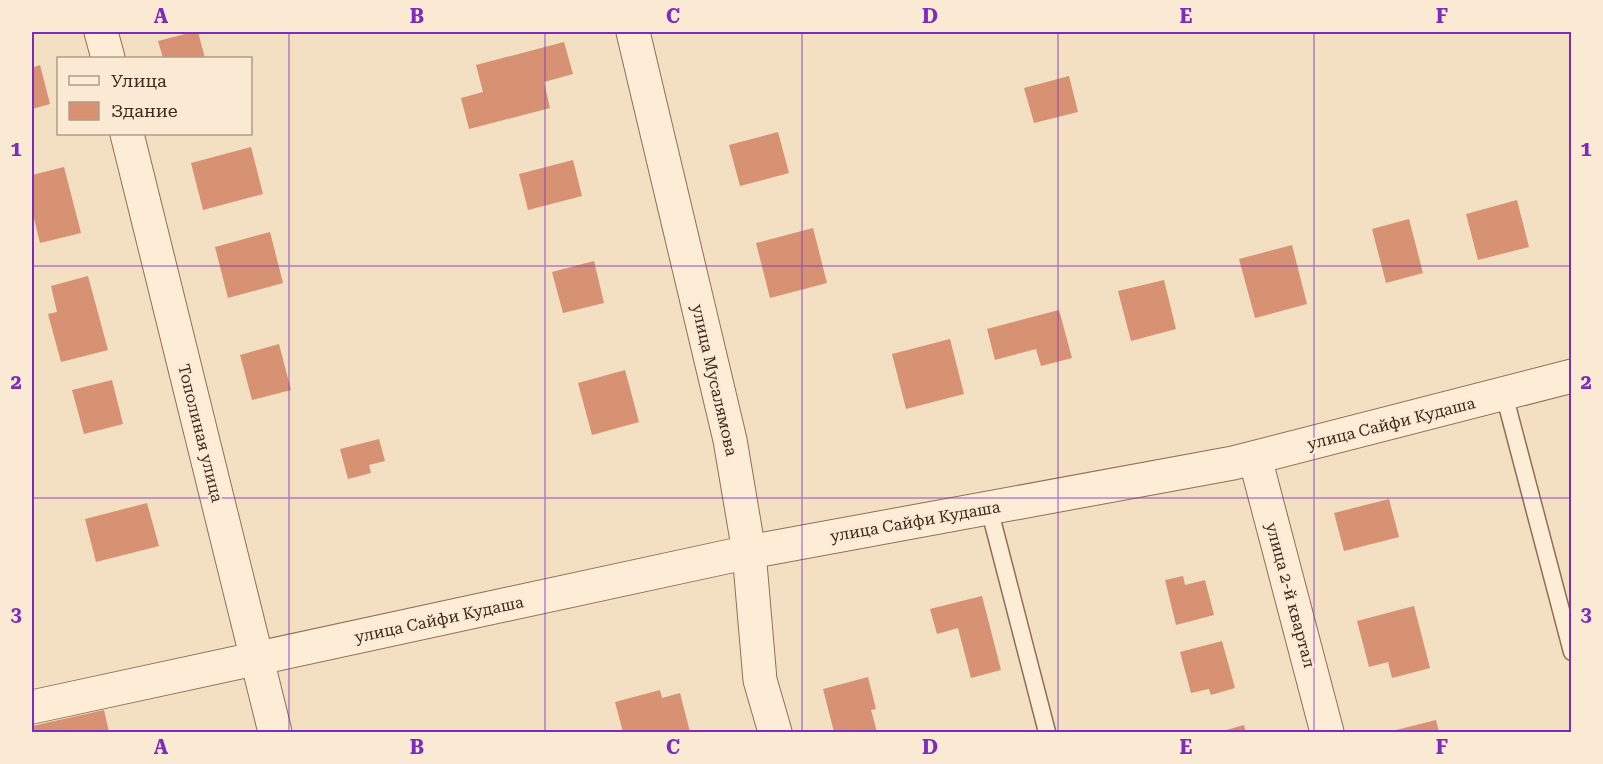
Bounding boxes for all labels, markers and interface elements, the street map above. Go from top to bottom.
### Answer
text: A [154,4,169,28]
text: B [410,4,424,28]
text: C [666,4,680,28]
text: D [922,4,938,28]
text: E [1180,4,1193,28]
text: F [1436,4,1448,28]
legend [57,57,252,135]
text: Улица [111,70,167,91]
text: Здание [111,100,178,121]
text: 1 [10,137,22,161]
text: 1 [1580,137,1592,161]
street label: улица Мусалямова [688,302,741,458]
street label: Тополиная улица [174,362,227,504]
text: 2 [10,370,22,394]
text: 2 [1580,370,1592,394]
street label: улица Сайфи Кудаша [1305,393,1477,454]
street label: улица Сайфи Кудаша [829,497,1002,546]
street label: улица 2-й квартал [1262,520,1319,670]
street label: улица Сайфи Кудаша [353,592,526,647]
text: 3 [10,602,22,626]
text: 3 [1580,602,1592,626]
text: A [154,735,169,759]
text: B [410,735,424,759]
text: C [666,735,680,759]
text: D [922,735,938,759]
text: E [1180,735,1193,759]
text: F [1436,735,1448,759]

